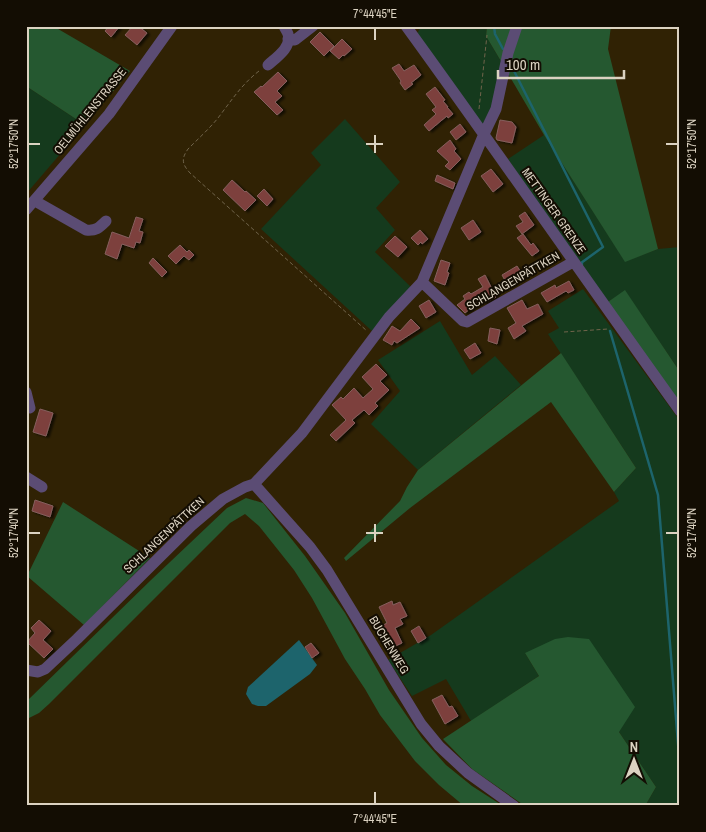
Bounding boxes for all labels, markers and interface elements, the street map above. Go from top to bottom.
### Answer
text: 7°44'45"E [353,6,397,22]
scale bar [498,48,625,80]
text: 100 m [506,54,540,75]
street label: OELMÜHLENSTRASSE [49,64,130,158]
text: 52°17'50"N [6,119,22,169]
text: 52°17'50"N [684,119,700,169]
street label: METTINGER GRENZE [518,165,590,257]
street label: SCHLANGENPÄTTKEN [463,248,563,314]
street label: SCHLANGENPÄTTKEN [120,493,208,577]
text: 52°17'40"N [6,508,22,558]
text: 52°17'40"N [684,508,700,558]
street label: BUCHENWEG [365,613,413,677]
north arrow [608,734,658,784]
text: N [630,738,638,756]
text: 7°44'45"E [353,811,397,827]

